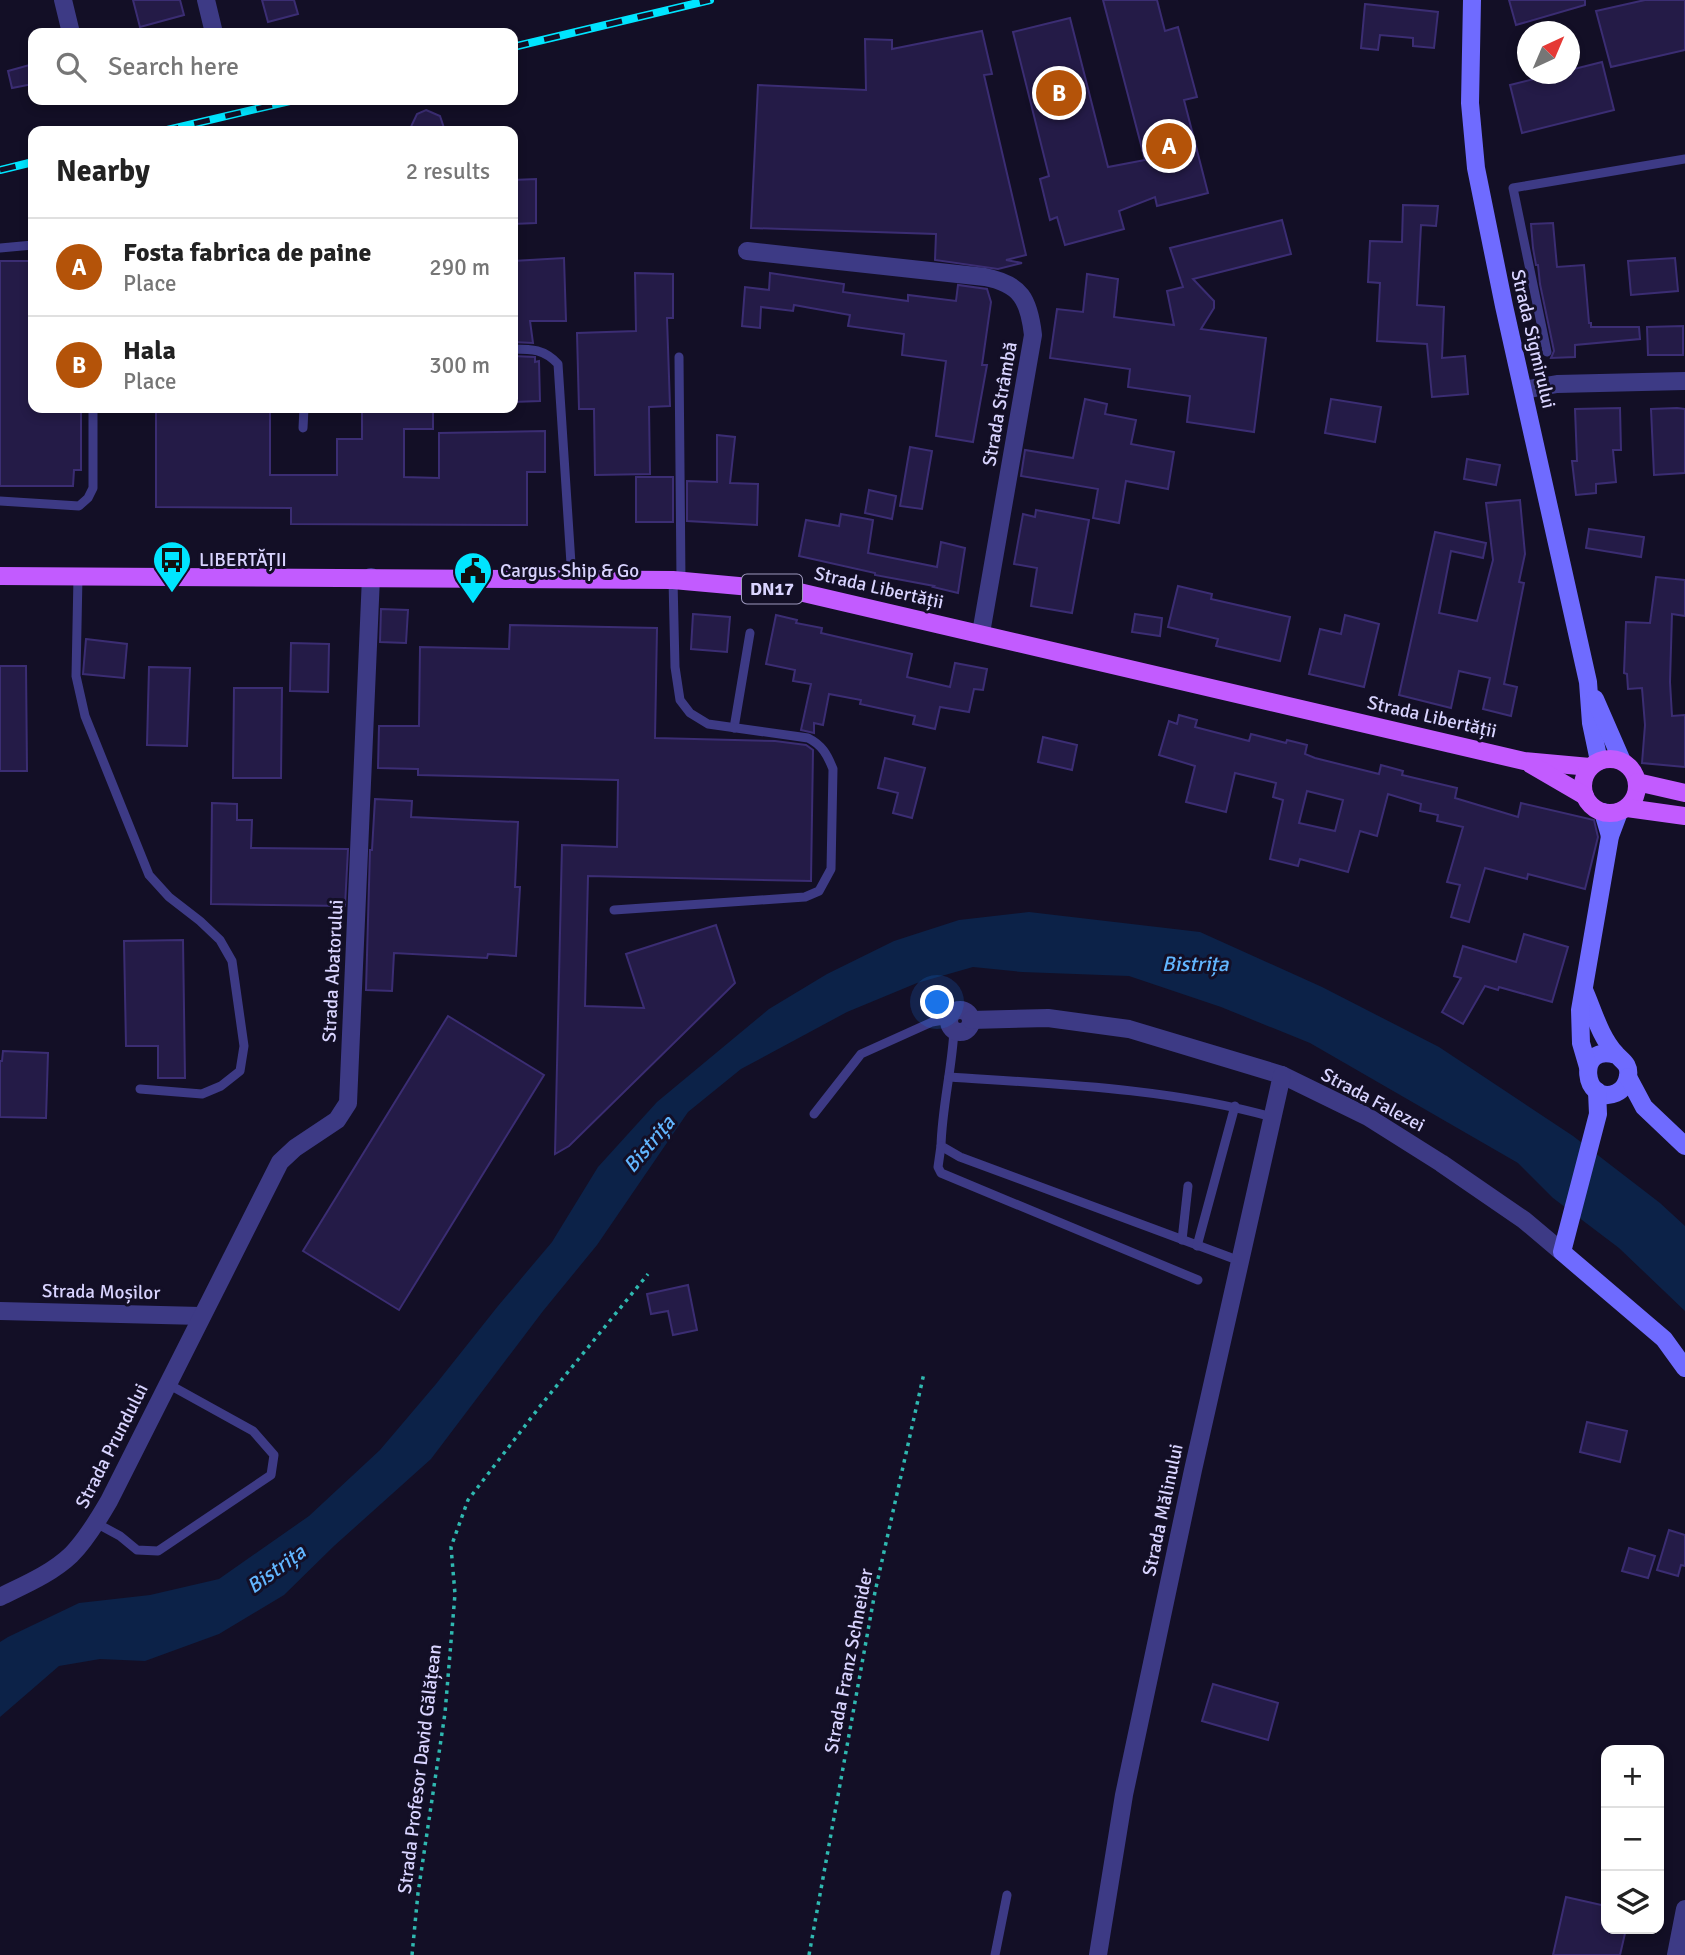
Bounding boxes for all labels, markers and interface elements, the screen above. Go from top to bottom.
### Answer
north arrow [1517,21,1580,84]
search box [28,28,518,105]
icon: search [52,48,90,86]
text: Search here [108,51,239,83]
pin: B [1036,67,1082,119]
pin: A [1146,120,1192,172]
text: Nearby [56,153,150,190]
text: 2 results [406,157,490,186]
text: Fosta fabrica de paine [123,237,372,269]
text: A [72,253,86,282]
text: 290 m [429,253,490,282]
street label: Strada Sigmirului [1505,267,1561,411]
text: Place [123,269,177,298]
text: Hala [123,335,176,367]
street label: Strada Strâmbă [977,340,1023,468]
text: B [72,351,86,380]
text: 300 m [429,351,490,380]
text: Place [123,367,177,396]
bus stop icon: LIBERTĂȚII [151,539,193,594]
place label: LIBERTĂȚII [199,548,287,572]
public building icon: Cargus Ship & Go [452,550,494,605]
place label: Cargus Ship & Go [500,559,639,583]
street label: Strada Libertății [812,561,946,615]
road number: DN17 [742,574,802,604]
street label: Strada Libertății [1365,690,1499,744]
street label: Strada Abatorului [317,899,349,1043]
water label: Bistrița [1162,951,1230,977]
your location [920,985,954,1019]
street label: Strada Falezei [1317,1063,1429,1137]
water label: Bistrița [618,1109,681,1178]
street label: Strada Moșilor [42,1279,160,1305]
street label: Strada Prundului [70,1380,154,1512]
street label: Strada Mălinului [1137,1442,1189,1578]
water label: Bistrița [241,1538,312,1599]
street label: Strada Franz Schneider [819,1566,879,1756]
street label: Strada Profesor David Gălățean [393,1643,447,1895]
map controls [1601,1745,1664,1934]
button: + [1601,1745,1664,1808]
button: − [1601,1808,1664,1871]
button: layers [1601,1871,1664,1934]

